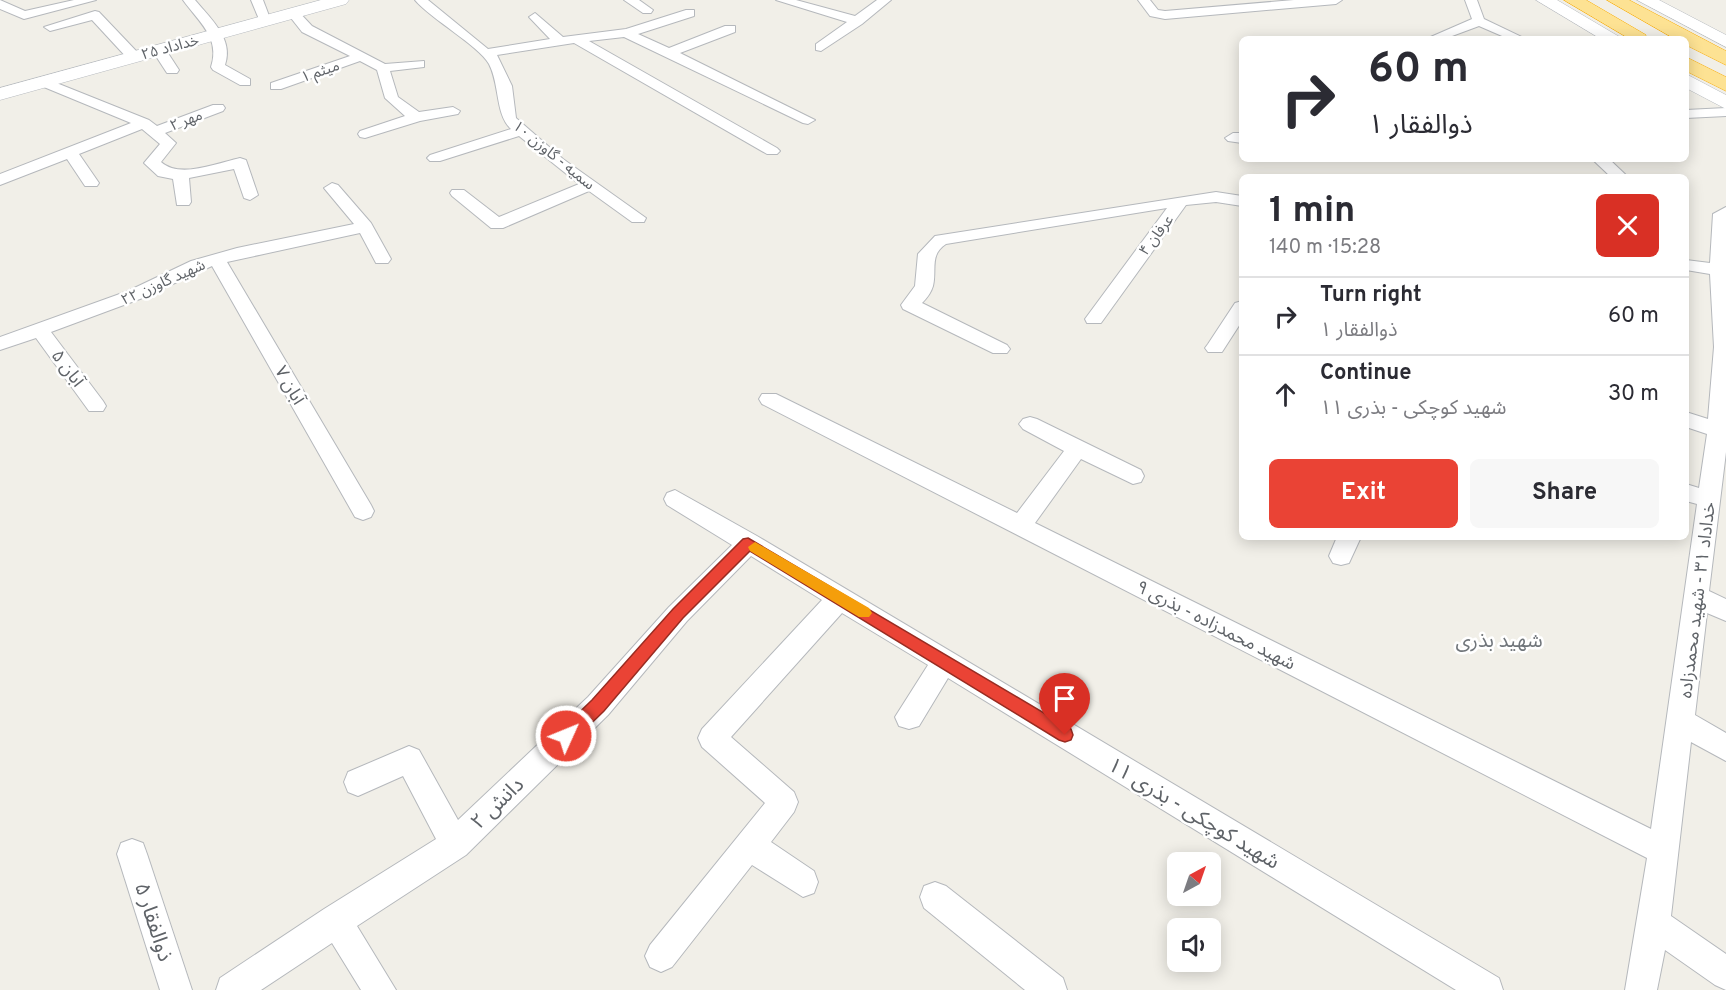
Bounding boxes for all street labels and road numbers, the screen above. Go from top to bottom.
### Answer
street label: خداداد ۲۵ [139,32,201,65]
street label: میثم ۱ [299,57,342,88]
street label: مهر ۲ [167,107,206,136]
street label: سمیه - گاوزن ۱۰ [508,117,598,195]
street label: عرفان ۴ [1136,211,1179,260]
street label: شهید گاوزن ۲۲ [119,256,209,310]
street label: آبان ۵ [45,346,89,393]
street label: آبان ۷ [268,362,309,410]
street label: خداداد ۳۱ - شهید محمدزاده [1675,501,1722,700]
street label: شهید محمدزاده - بذری ۹ [1132,576,1299,676]
street label: شهید کوچکی - بذری ۱۱ [1102,752,1284,876]
street label: دانش ۲ [466,772,531,836]
street label: ذوالفقار ۵ [127,880,178,965]

